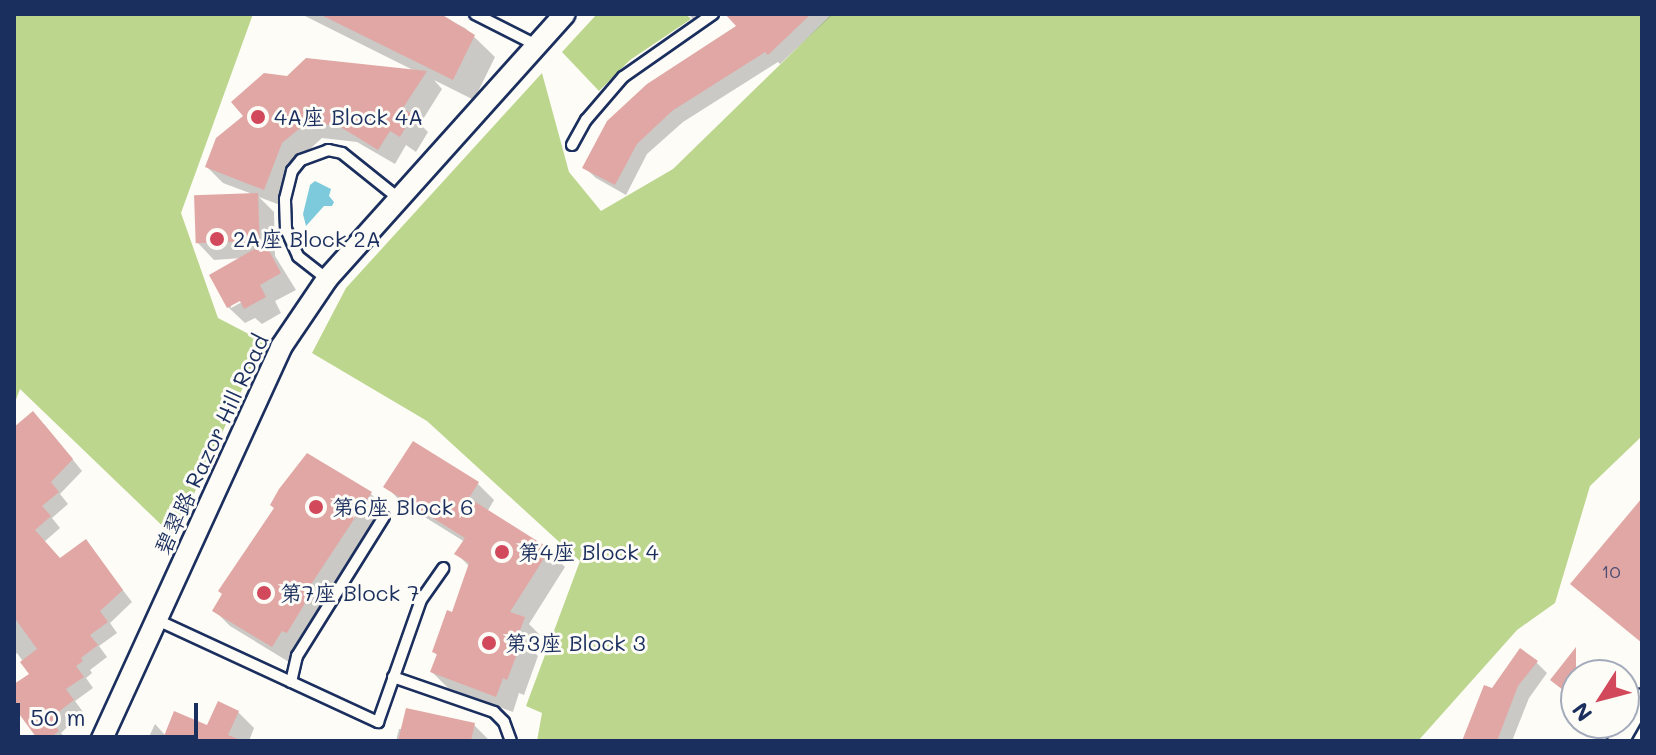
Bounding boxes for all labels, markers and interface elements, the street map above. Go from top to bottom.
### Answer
place label: 4A座 Block 4A [274,104,423,130]
marker: 4A座 Block 4A [249,108,267,126]
place label: 2A座 Block 2A [233,226,381,252]
marker: 2A座 Block 2A [208,230,226,248]
street label: 碧翠路 Razor Hill Road [148,330,274,558]
place label: 第6座 Block 6 [332,494,474,520]
marker: 第6座 Block 6 [307,498,325,516]
place label: 第4座 Block 4 [518,539,659,565]
marker: 第4座 Block 4 [493,543,511,561]
house number: 10 [1601,560,1621,582]
place label: 第7座 Block 7 [280,580,419,606]
marker: 第7座 Block 7 [255,584,273,602]
place label: 第3座 Block 3 [505,630,646,656]
marker: 第3座 Block 3 [480,634,498,652]
north arrow [1560,659,1640,739]
scale bar [20,687,202,737]
text: N [1565,697,1598,728]
text: 50 m [30,701,86,732]

